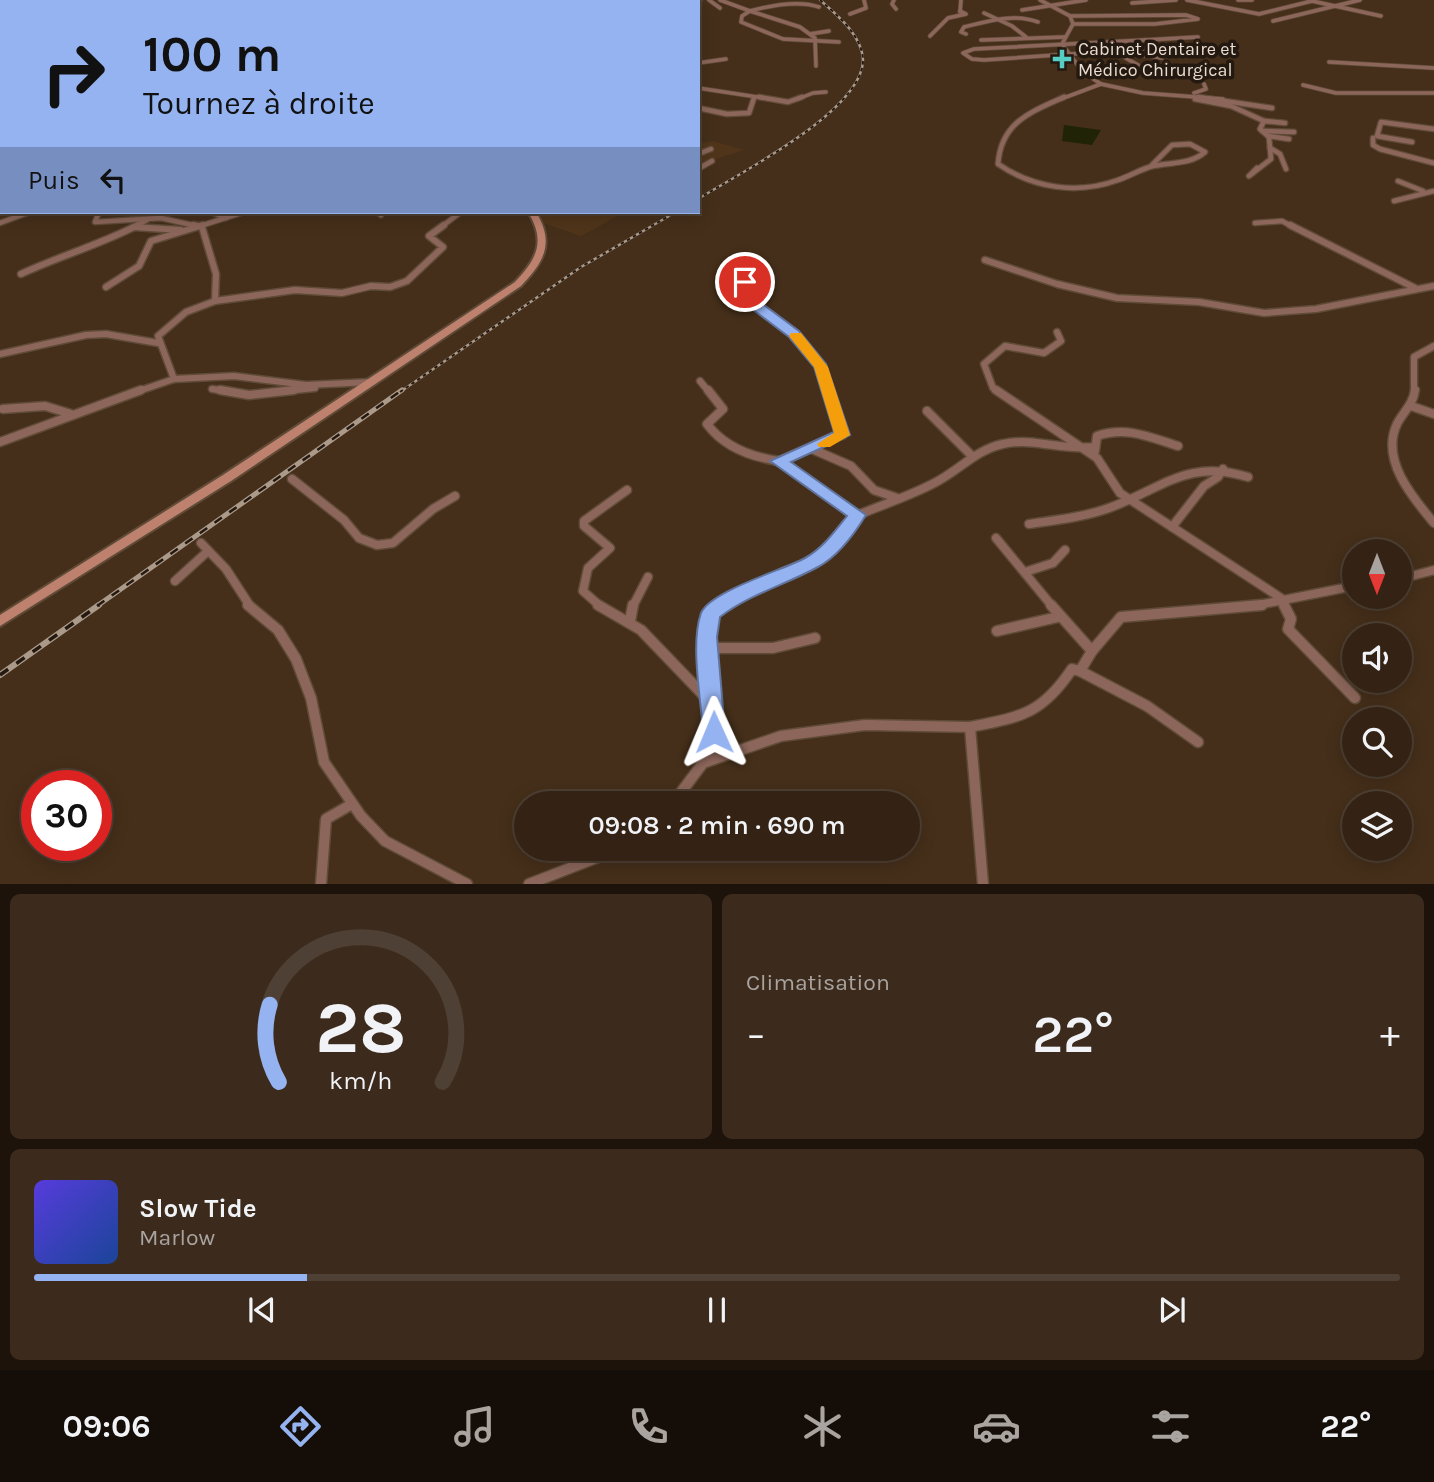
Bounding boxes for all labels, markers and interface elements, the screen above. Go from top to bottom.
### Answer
text: 100 m [143,26,281,83]
icon: right [28,28,119,119]
place label: Cabinet Dentaire et Médico Chirurgical [1078,38,1236,81]
marker: Cabinet Dentaire et Médico Chirurgical [1052,49,1072,69]
text: Tournez à droite [143,85,375,122]
icon: left [94,161,132,199]
text: Puis [28,165,80,196]
pin [715,252,775,312]
icon: arrive [726,263,764,301]
north arrow [1342,539,1412,609]
map controls [1342,539,1412,861]
button: sound [1342,623,1412,693]
position arrow [677,695,751,769]
button: search [1342,707,1412,777]
speed limit sign: 30 [21,770,112,861]
button: layers [1342,791,1412,861]
text: 09:08 · 2 min · 690 m [588,810,846,841]
text: Climatisation [746,969,890,996]
text: 28 [315,986,407,1071]
text: 22° [1032,1004,1114,1065]
text: − [746,1012,766,1057]
text: + [1380,1012,1400,1057]
text: km/h [329,1066,393,1095]
text: Slow Tide [139,1193,257,1224]
text: Marlow [139,1224,215,1251]
icon: previous [243,1291,281,1329]
icon: pause [698,1291,736,1329]
icon: next [1153,1291,1191,1329]
icon: directions [276,1402,325,1451]
icon: music [450,1402,499,1451]
icon: phone [624,1402,673,1451]
icon: climate [798,1402,847,1451]
icon: car [972,1402,1021,1451]
icon: filters [1146,1402,1195,1451]
text: 09:06 [63,1408,151,1445]
text: 22° [1320,1408,1371,1445]

